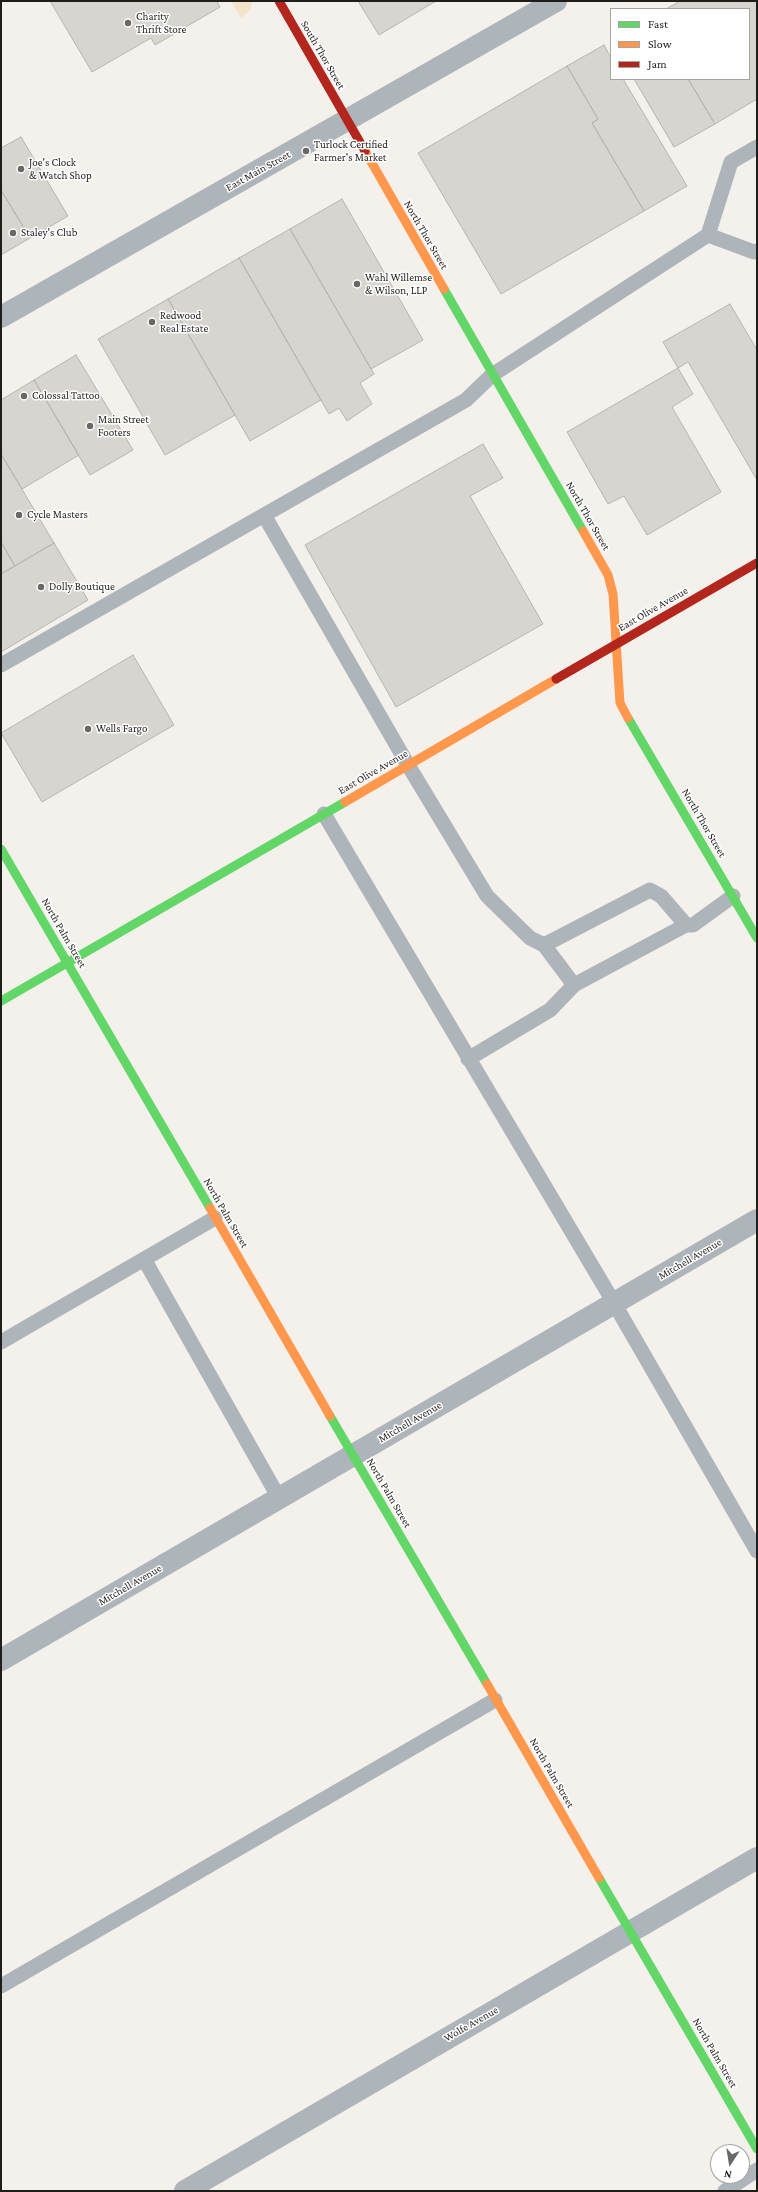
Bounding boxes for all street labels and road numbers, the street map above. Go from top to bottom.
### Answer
street label: South Thor Street [298,18,348,92]
street label: East Main Street [223,148,293,194]
street label: North Thor Street [401,198,451,272]
street label: North Thor Street [563,479,613,553]
street label: East Olive Avenue [616,584,690,634]
street label: East Olive Avenue [336,747,410,797]
street label: North Thor Street [679,786,729,860]
street label: North Palm Street [39,896,89,970]
street label: North Palm Street [201,1176,251,1250]
street label: Mitchell Avenue [656,1236,724,1282]
street label: Mitchell Avenue [376,1399,444,1445]
street label: North Palm Street [364,1456,414,1530]
street label: Mitchell Avenue [96,1562,164,1608]
street label: North Palm Street [527,1736,577,1810]
street label: Wolfe Avenue [442,2003,500,2045]
street label: North Palm Street [690,2016,740,2090]

